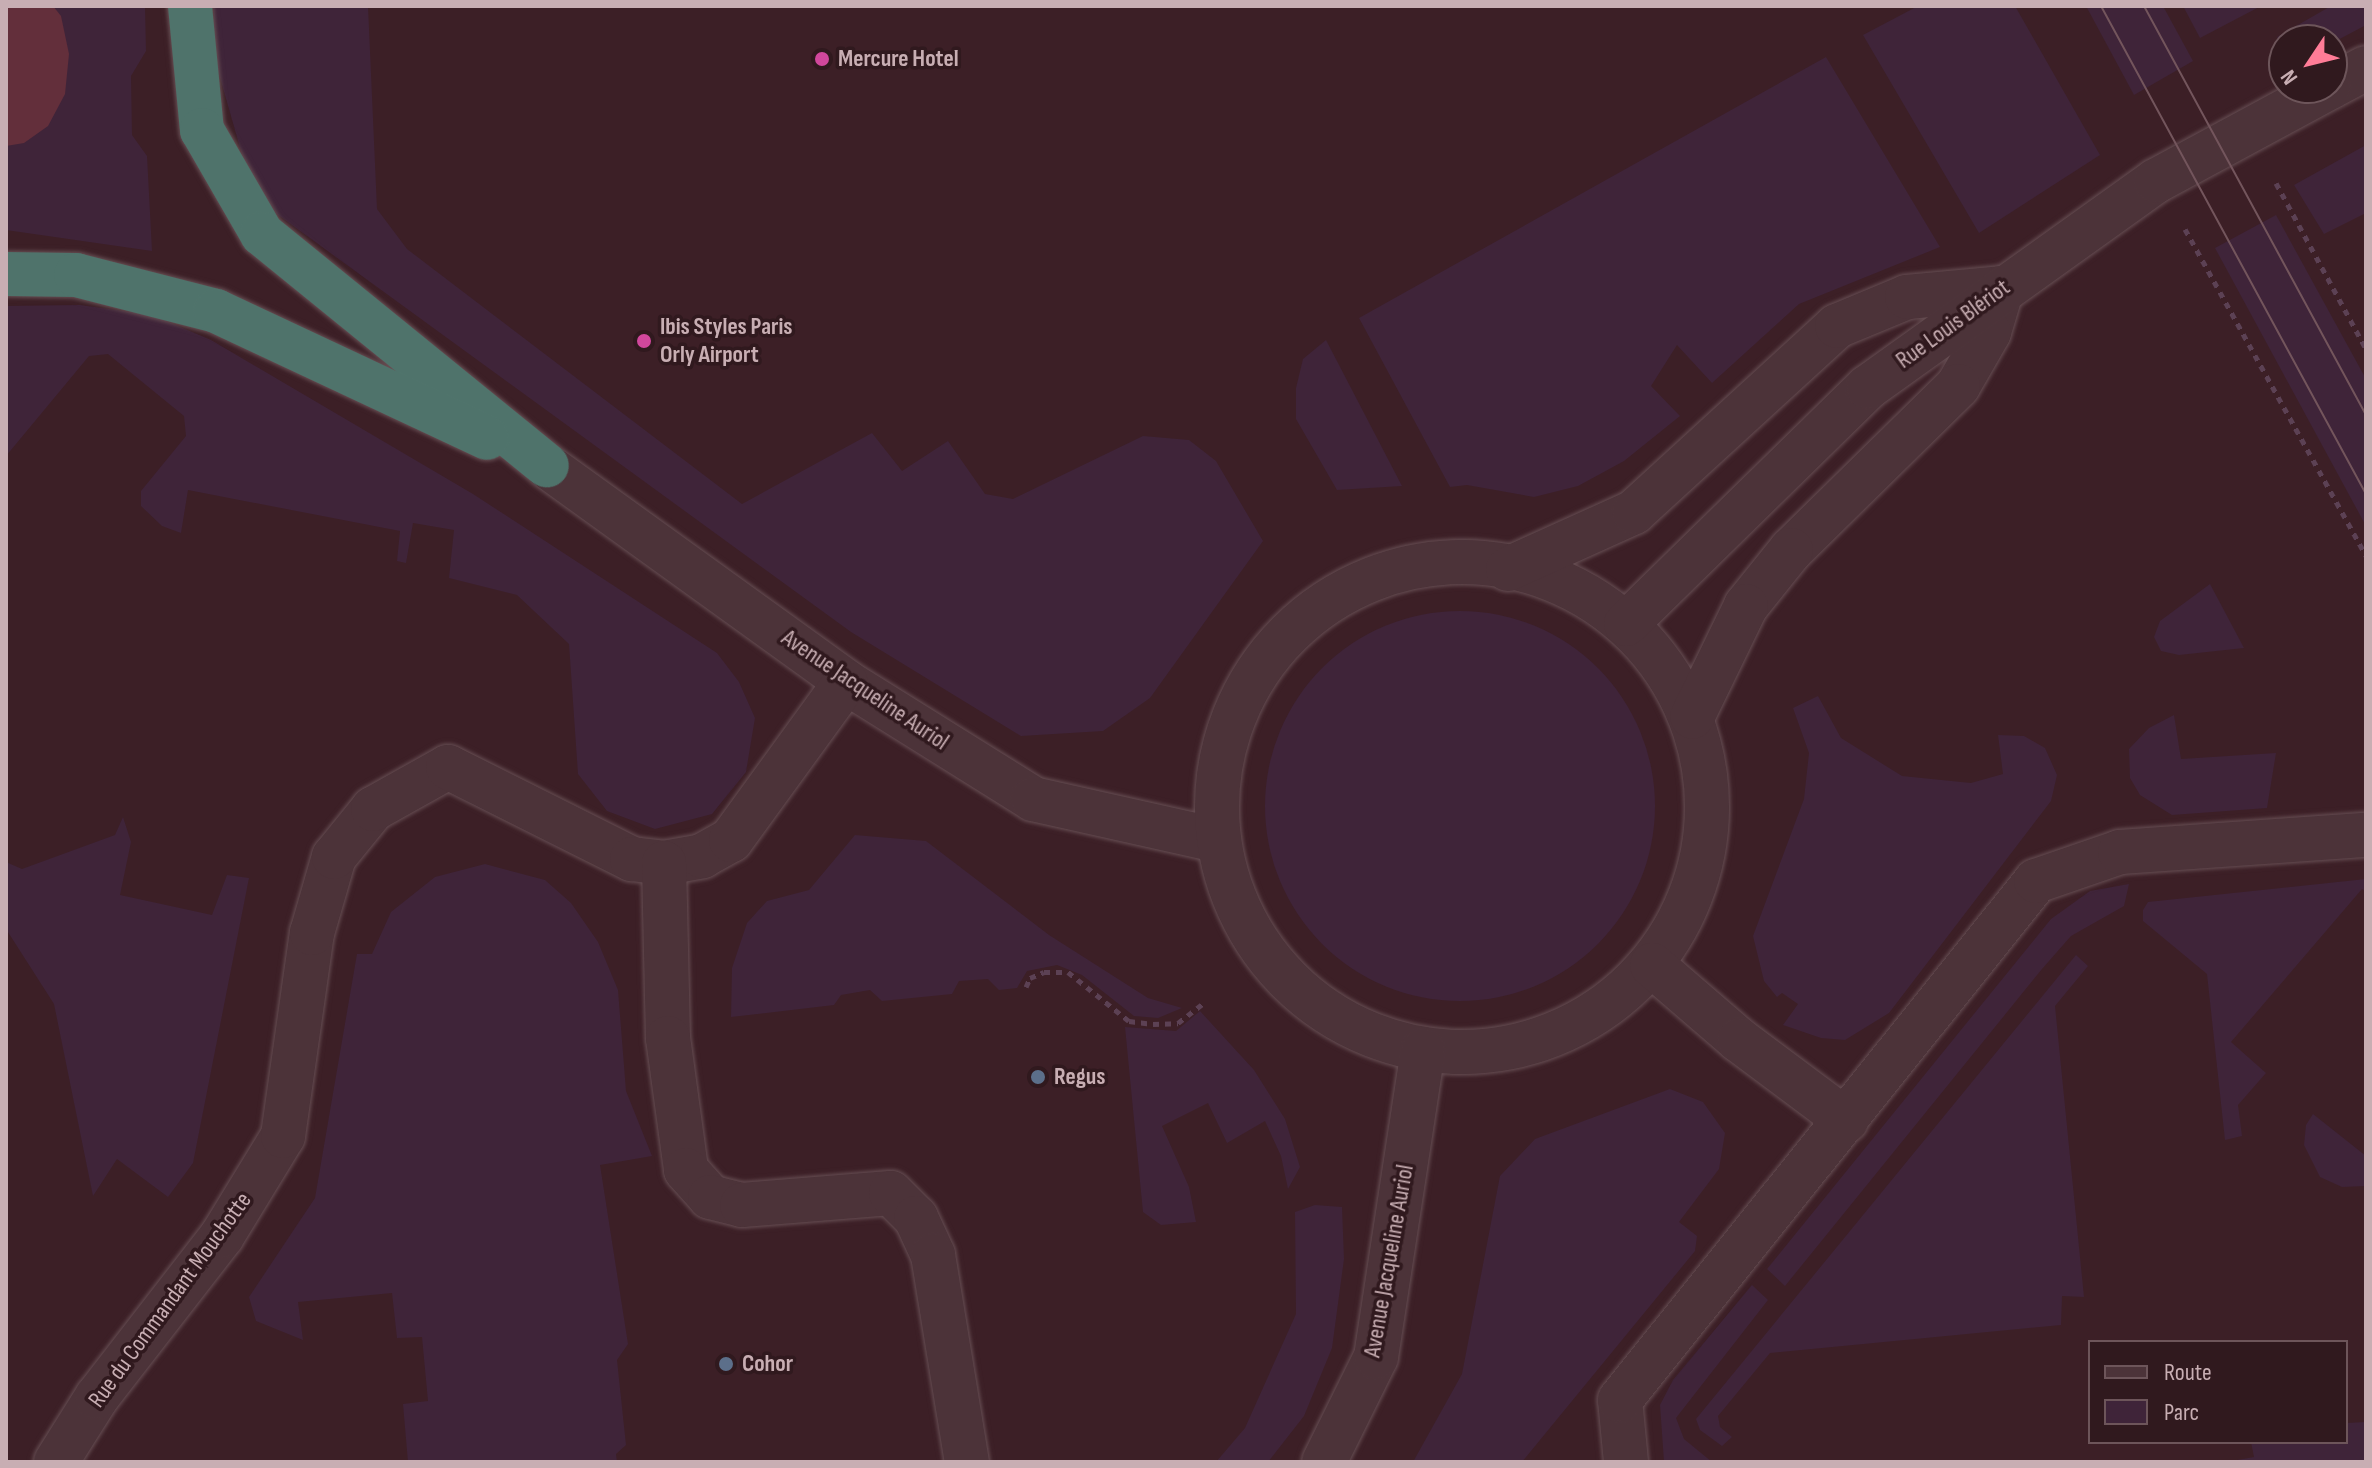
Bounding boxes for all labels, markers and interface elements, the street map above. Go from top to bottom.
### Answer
north arrow [2268,24,2348,104]
place label: Mercure Hotel [838,45,959,73]
marker: Mercure Hotel [813,50,831,68]
text: N [2275,64,2304,89]
street label: Rue Louis Blériot [1891,273,2015,375]
place label: Ibis Styles Paris Orly Airport [660,313,792,369]
marker: Ibis Styles Paris Orly Airport [635,332,653,350]
street label: Avenue Jacqueline Auriol [776,624,954,756]
place label: Regus [1054,1063,1106,1091]
marker: Regus [1029,1068,1047,1086]
street label: Avenue Jacqueline Auriol [1358,1162,1420,1360]
street label: Rue du Commandant Mouchotte [82,1187,258,1413]
legend [2088,1340,2348,1444]
place label: Cohor [742,1350,793,1378]
marker: Cohor [717,1355,735,1373]
text: Route [2164,1358,2212,1387]
text: Parc [2164,1398,2199,1427]

